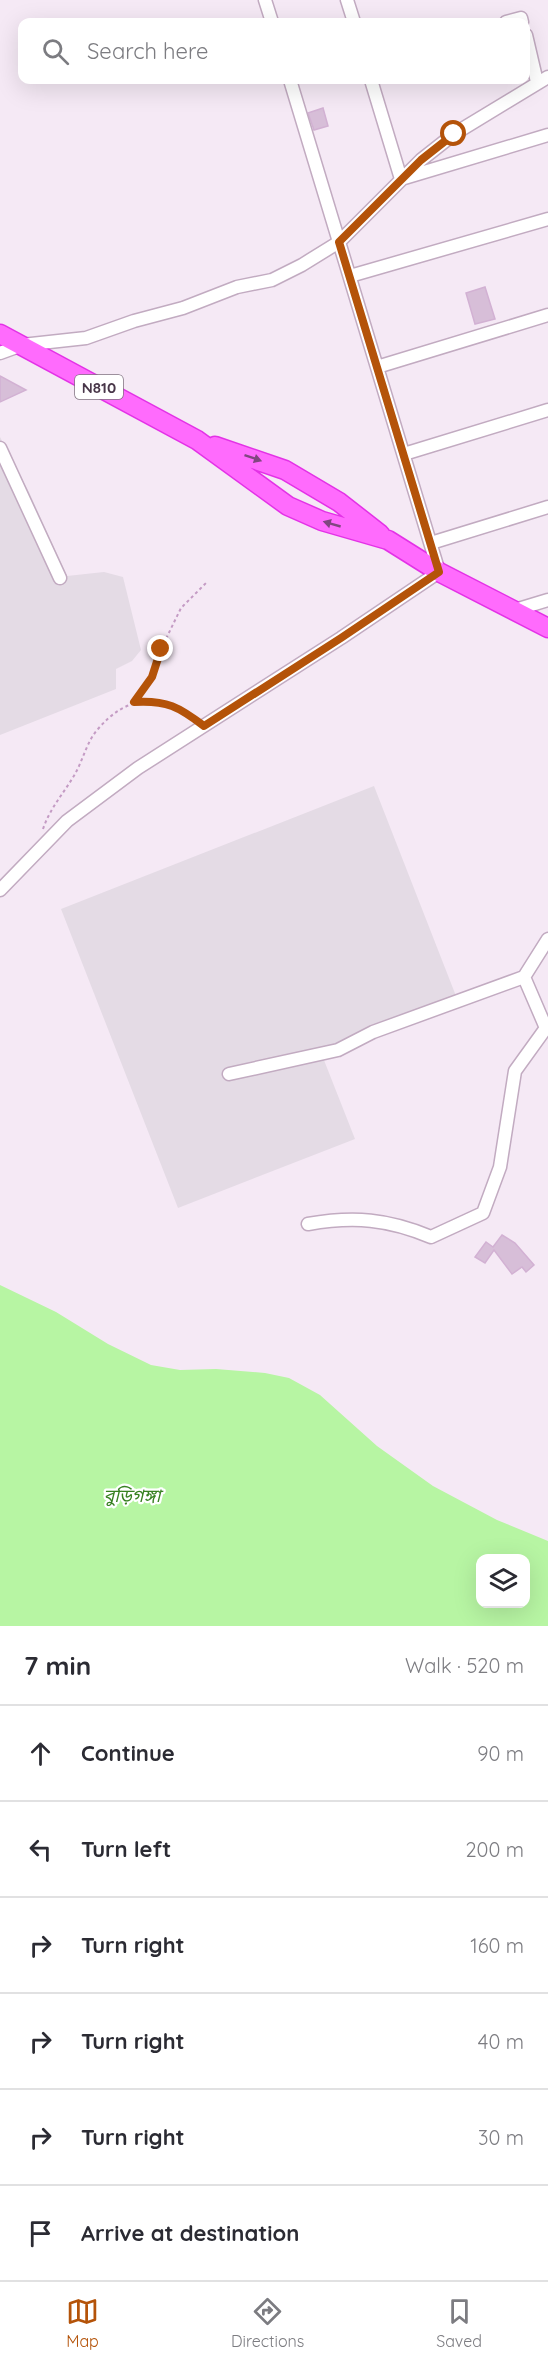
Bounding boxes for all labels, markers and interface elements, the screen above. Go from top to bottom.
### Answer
search box [18,18,530,84]
icon: search [39,35,72,68]
text: Search here [87,37,208,65]
route start [440,120,466,146]
road number: N810 [75,375,123,399]
one-way arrow [244,454,262,464]
one-way arrow [323,519,341,528]
route end [147,635,173,661]
water label: বুড়িগঙ্গা [103,1484,164,1507]
map controls [476,1554,530,1608]
button: layers [476,1554,530,1608]
text: 7 min [24,1649,91,1682]
text: Walk · 520 m [405,1653,524,1678]
icon: ahead [24,1737,57,1770]
text: Continue [81,1739,175,1767]
text: 90 m [477,1741,524,1766]
icon: left [24,1833,57,1866]
text: Turn left [81,1835,171,1863]
text: 200 m [465,1837,524,1862]
icon: right [24,1929,57,1962]
text: Turn right [81,1931,185,1959]
text: 160 m [470,1933,524,1958]
icon: right [24,2025,57,2058]
text: Turn right [81,2027,185,2055]
text: 40 m [478,2029,524,2054]
icon: right [24,2121,57,2154]
text: Turn right [81,2123,185,2151]
text: 30 m [478,2125,524,2150]
icon: arrive [24,2217,57,2250]
text: Arrive at destination [81,2219,299,2247]
tab: Map [66,2295,99,2351]
tab: Directions [231,2295,304,2351]
tab: Saved [436,2295,482,2351]

